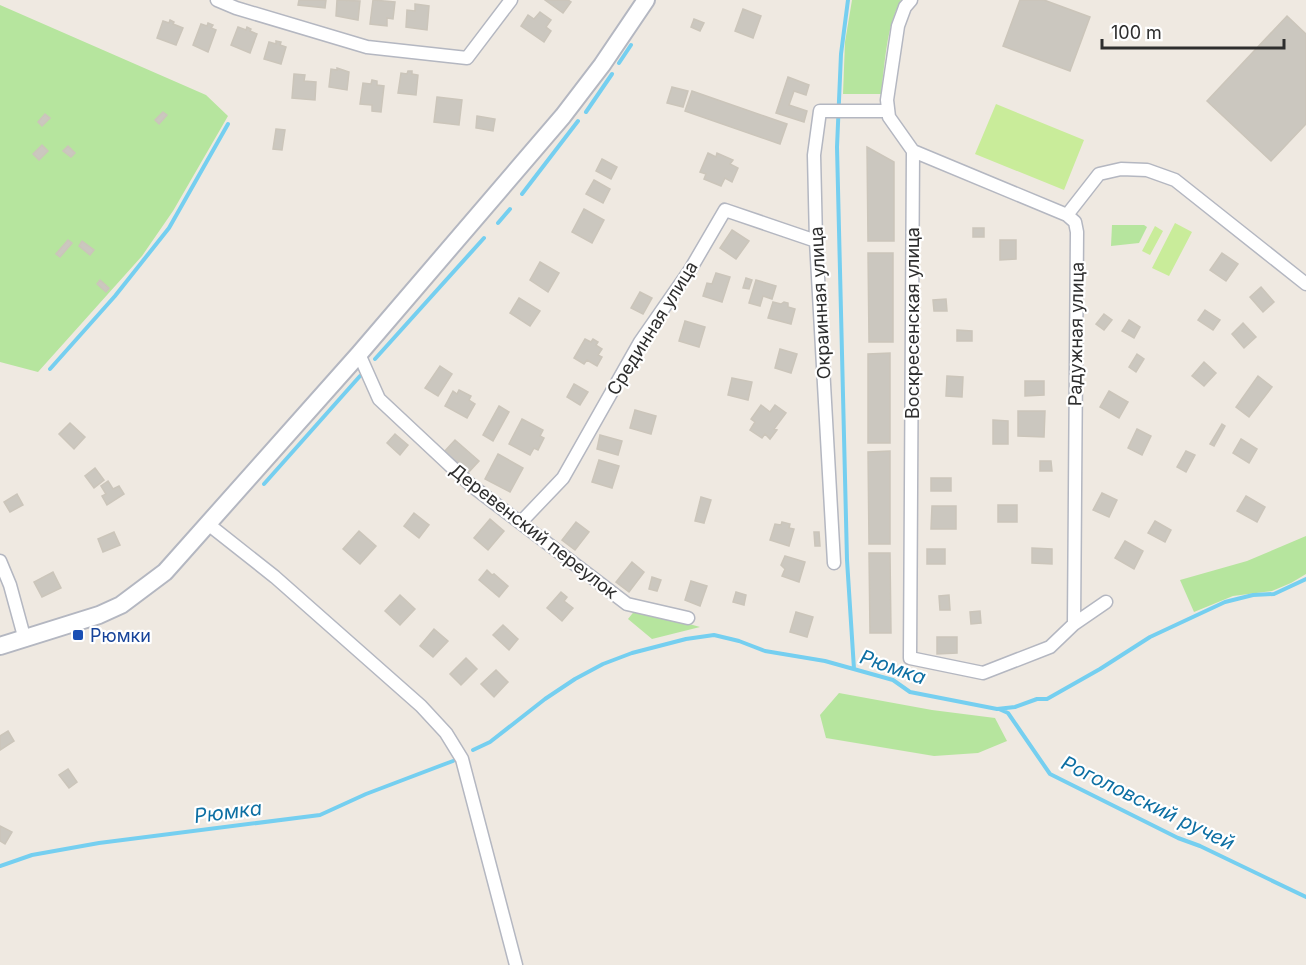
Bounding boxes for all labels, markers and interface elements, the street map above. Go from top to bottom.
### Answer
scale bar [1102,12,1284,50]
text: 100 m [1111,22,1162,43]
street label: Окраинная улица [806,226,834,380]
street label: Воскресенская улица [902,227,923,419]
street label: Срединная улица [602,257,702,399]
street label: Радужная улица [1064,262,1088,406]
street label: Деревенский переулок [446,459,622,603]
place label: Рюмки [90,625,151,646]
marker: Рюмки [71,628,85,642]
water label: Рюмка [857,645,929,689]
water label: Роголовский ручей [1058,751,1239,855]
water label: Рюмка [193,796,263,828]

